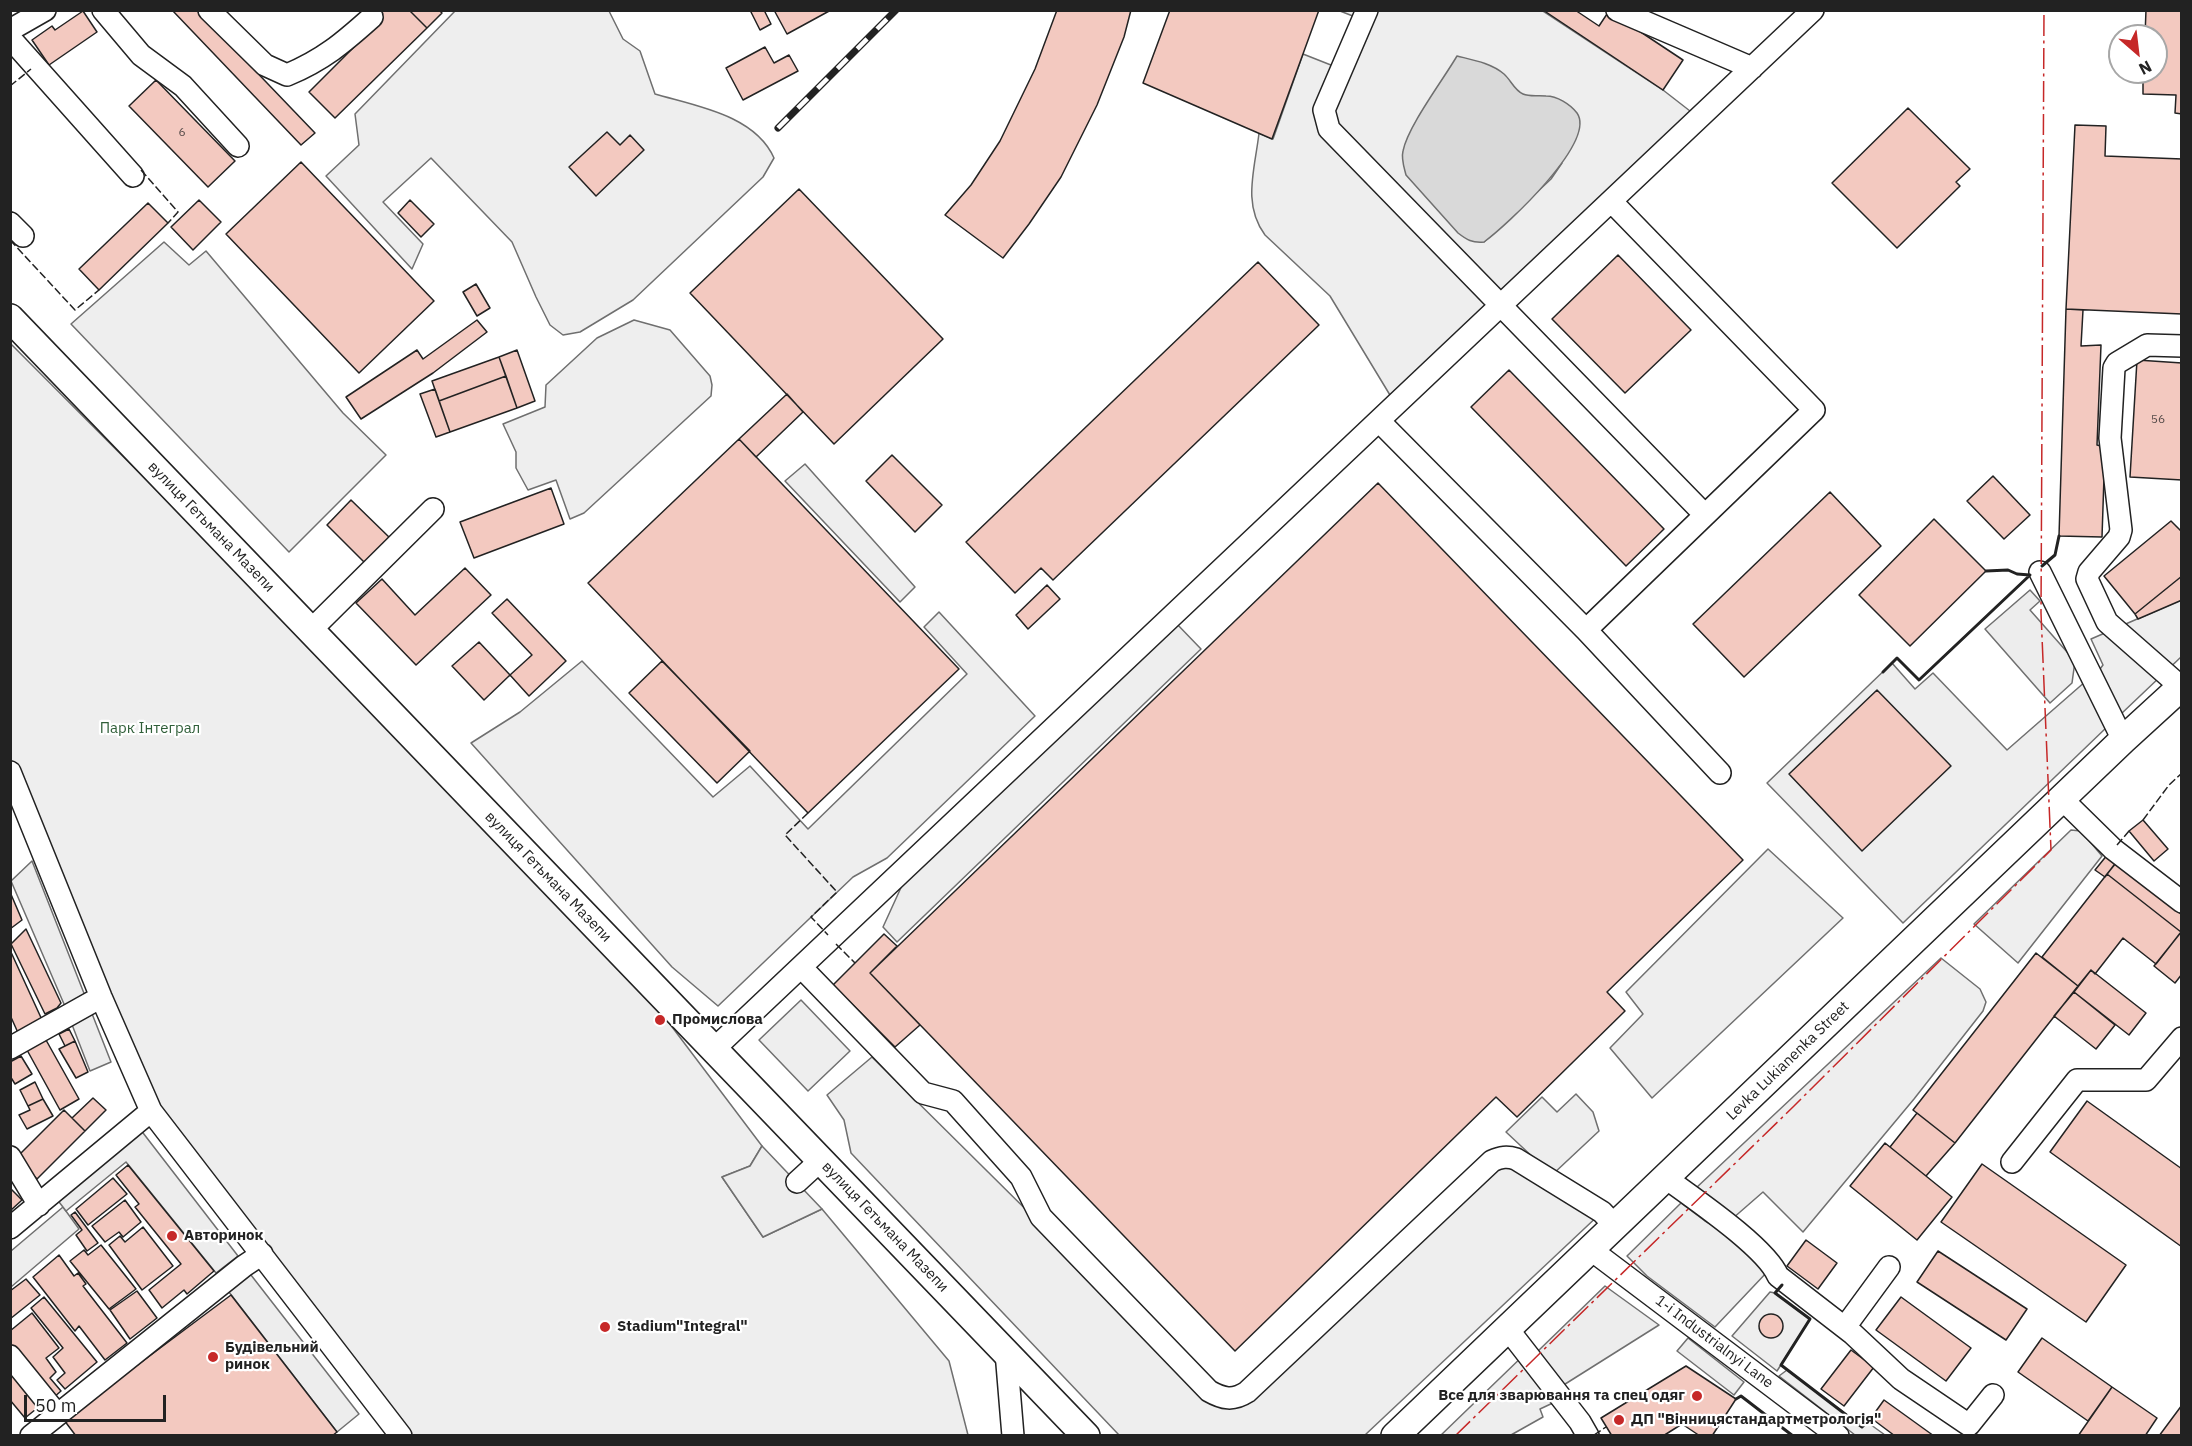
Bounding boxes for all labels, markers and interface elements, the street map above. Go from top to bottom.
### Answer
north arrow [2108,24,2168,84]
text: N [2136,57,2155,80]
house number: 6 [178,126,186,140]
house number: 56 [2151,413,2165,427]
street label: вулиця Гетьмана Мазепи [144,458,278,596]
park label: Парк Інтеграл [100,720,200,738]
street label: вулиця Гетьмана Мазепи [481,808,615,946]
street label: Levka Lukianenka Street [1723,998,1853,1124]
place label: Промислова [672,1011,763,1029]
marker: Промислова [653,1013,667,1027]
street label: вулиця Гетьмана Мазепи [818,1158,952,1296]
place label: Авторинок [184,1227,263,1245]
marker: Авторинок [165,1229,179,1243]
street label: 1-i Industrialnyi Lane [1651,1292,1777,1392]
place label: Stadium"Integral" [617,1318,748,1336]
marker: Stadium"Integral" [598,1320,612,1334]
place label: Будівельний ринок [225,1339,319,1374]
marker: Будівельний ринок [206,1350,220,1364]
scale bar [27,1383,170,1421]
place label: Все для зварювання та спец одяг [1438,1387,1685,1405]
marker: Все для зварювання та спец одяг [1690,1389,1704,1403]
text: 50 m [35,1394,77,1417]
place label: ДП "Вінницястандартметрологія" [1631,1411,1881,1429]
marker: ДП "Вінницястандартметрологія" [1612,1413,1626,1427]

